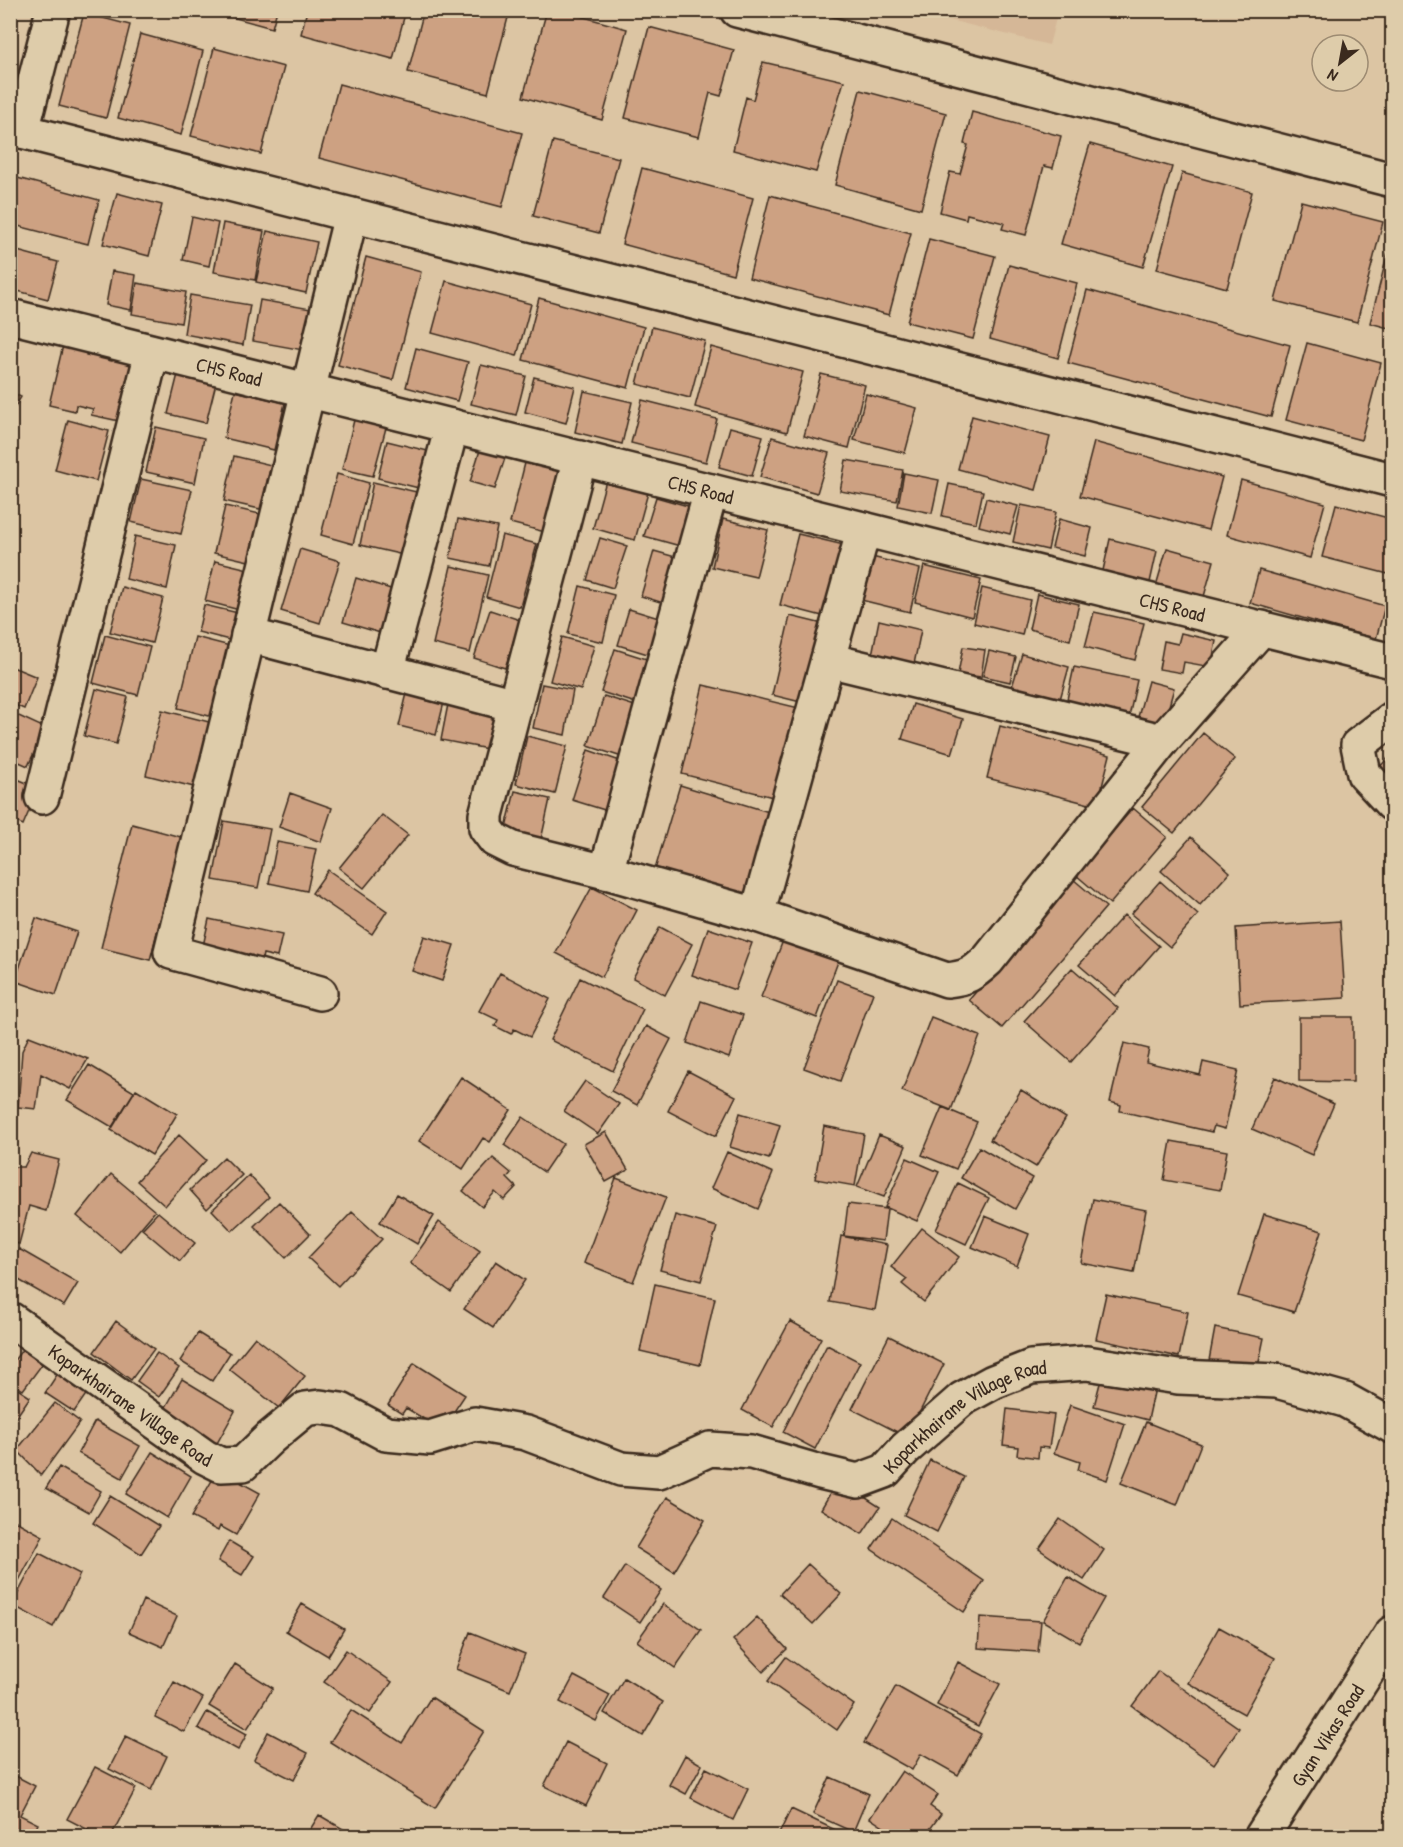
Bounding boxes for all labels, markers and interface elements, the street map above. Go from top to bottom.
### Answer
north arrow [1310,33,1370,93]
text: N [1323,64,1342,87]
street label: CHS Road [194,350,265,392]
street label: CHS Road [665,467,737,510]
street label: CHS Road [1137,585,1208,627]
street label: Koparkhairane Village Road [43,1337,217,1472]
street label: Koparkhairane Village Road [876,1352,1047,1479]
street label: Gyan Vikas Road [1284,1678,1370,1791]

